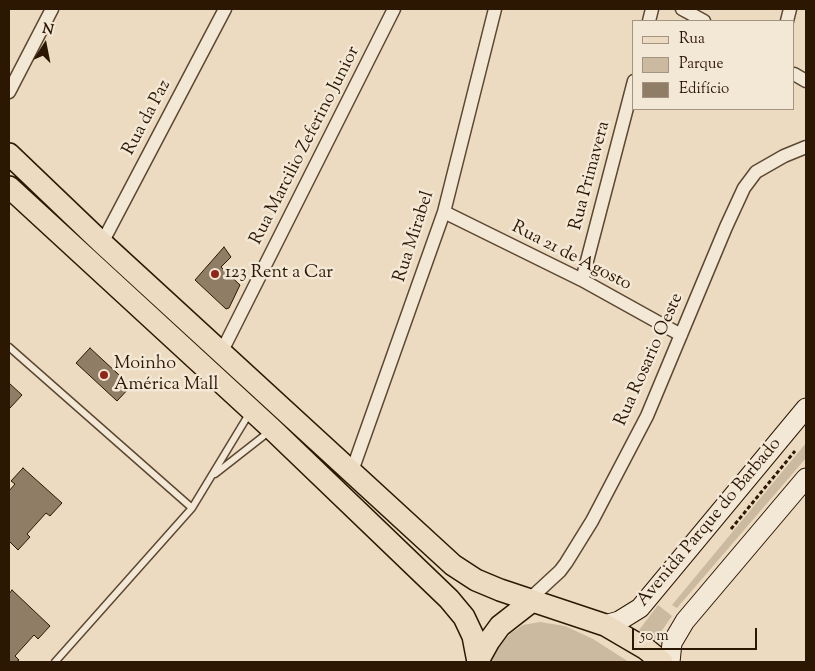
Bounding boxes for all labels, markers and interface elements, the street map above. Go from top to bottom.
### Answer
text: N [40,19,55,41]
north arrow [20,20,70,70]
legend [632,20,795,110]
text: Rua [679,29,705,50]
street label: Rua Marcilio Zeferino Junior [246,43,366,249]
text: Parque [679,54,723,75]
street label: Rua da Paz [119,77,177,159]
text: Edifício [679,79,729,100]
street label: Rua Primavera [566,119,616,233]
street label: Rua Mirabel [390,189,440,285]
street label: Rua 21 de Agosto [508,218,634,296]
place label: 123 Rent a Car [225,263,333,285]
marker: 123 Rent a Car [209,268,221,280]
street label: Rua Rosario Oeste [611,290,689,430]
place label: Moinho América Mall [114,354,219,396]
marker: Moinho América Mall [98,369,110,381]
street label: Avenida Parque do Barbado [633,434,787,612]
scale bar [635,618,760,650]
text: 50 m [640,626,669,647]

